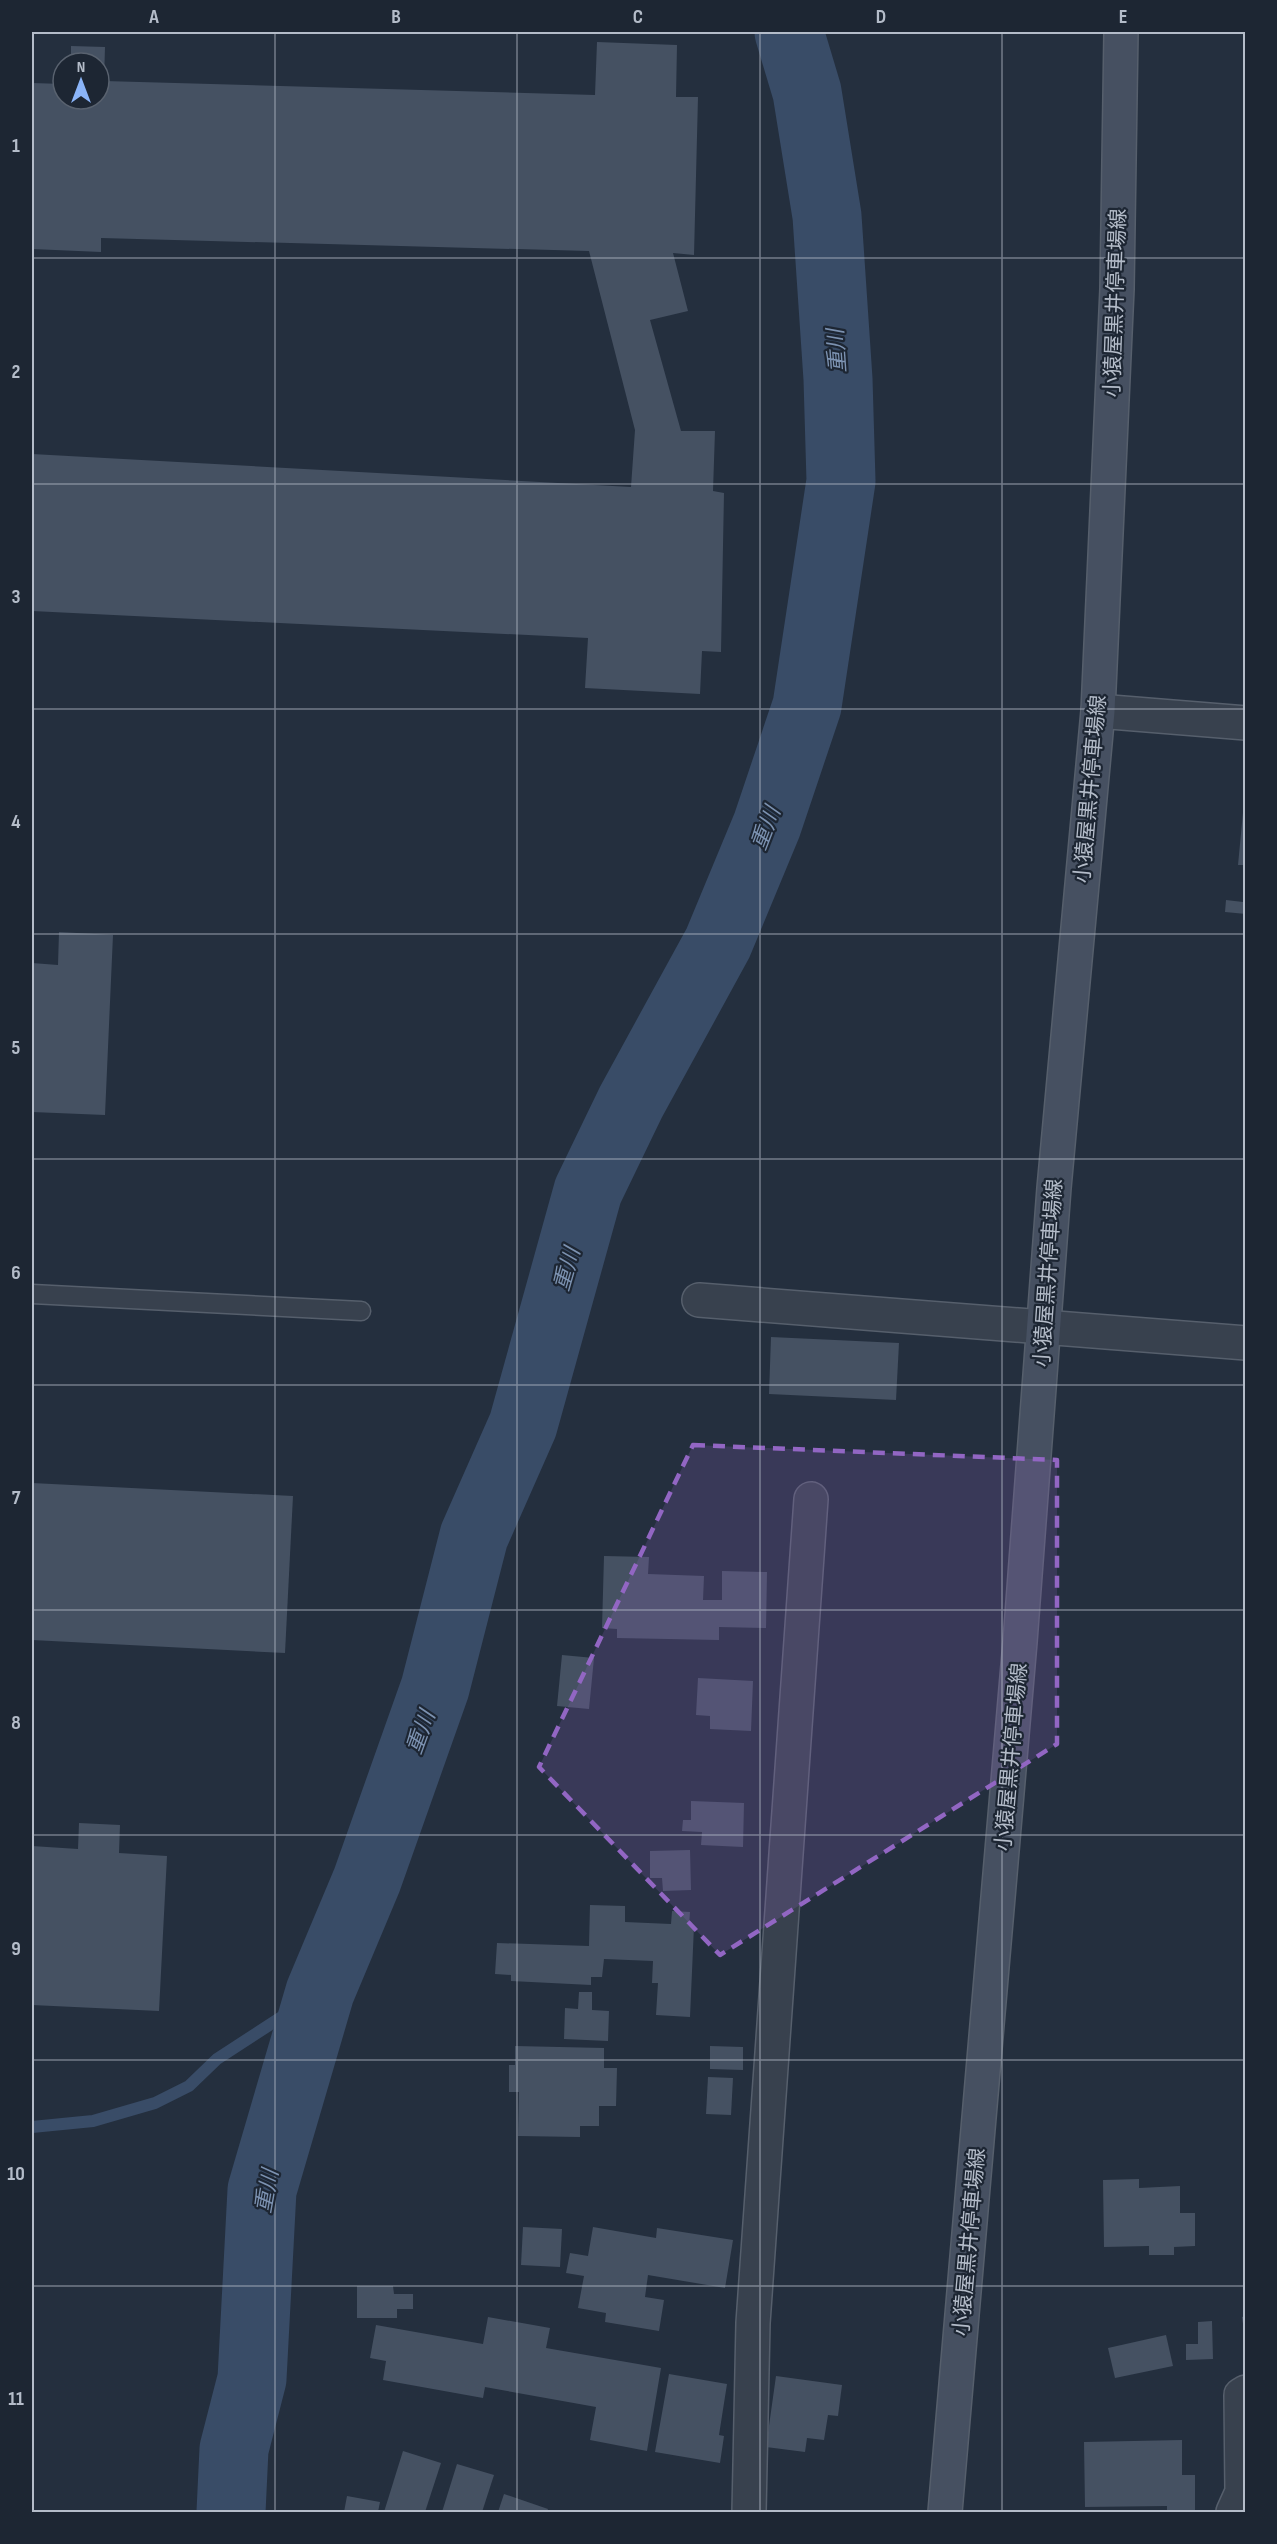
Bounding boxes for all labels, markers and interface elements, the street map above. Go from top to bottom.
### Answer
text: A [148,5,159,29]
text: B [391,5,401,29]
text: C [633,5,643,29]
text: D [876,5,886,29]
text: E [1119,5,1127,29]
north arrow [51,51,111,111]
text: N [77,58,85,77]
text: 1 [12,134,20,158]
street label: 小猿屋黒井停車場線 [1100,208,1131,398]
water label: 重川 [822,326,852,374]
text: 2 [12,360,20,384]
text: 3 [12,585,21,609]
street label: 小猿屋黒井停車場線 [1070,694,1111,884]
water label: 重川 [746,801,788,854]
text: 4 [11,810,21,834]
text: 5 [12,1036,21,1060]
street label: 小猿屋黒井停車場線 [1029,1178,1068,1368]
water label: 重川 [548,1243,587,1294]
text: 6 [11,1261,21,1285]
text: 7 [12,1486,21,1510]
street label: 小猿屋黒井停車場線 [991,1662,1032,1852]
water label: 重川 [401,1705,442,1758]
text: 8 [11,1711,21,1735]
text: 9 [11,1937,21,1961]
street label: 小猿屋黒井停車場線 [949,2147,990,2337]
text: 10 [7,2162,25,2186]
water label: 重川 [250,2165,285,2215]
text: 11 [8,2387,24,2411]

